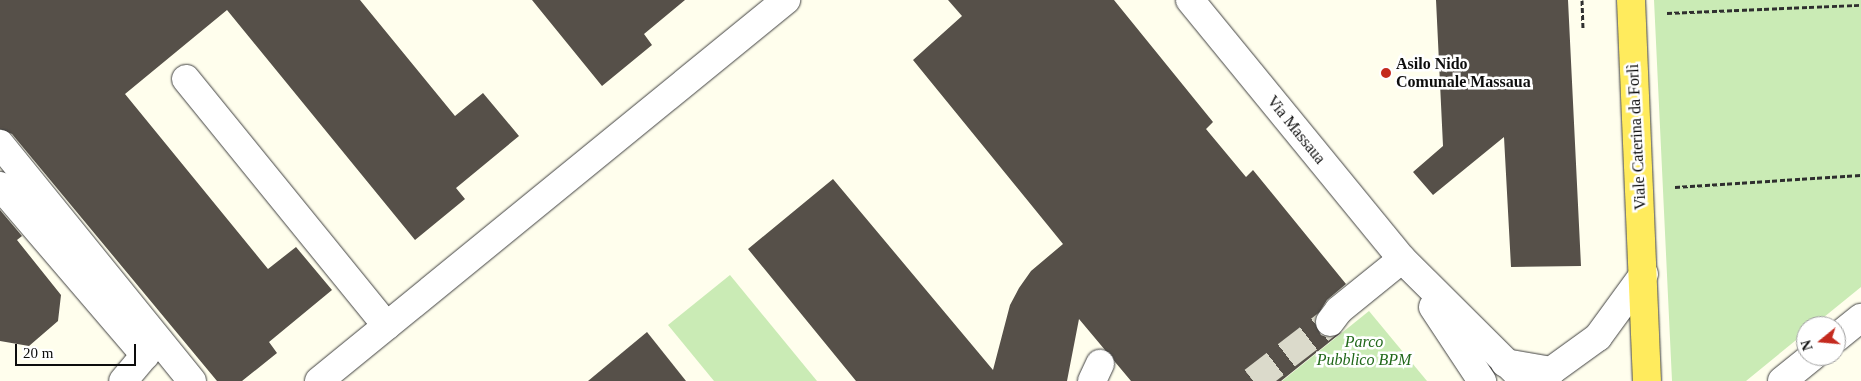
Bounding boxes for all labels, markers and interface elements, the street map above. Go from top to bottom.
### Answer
place label: Asilo Nido Comunale Massaua [1396,54,1531,92]
street label: Viale Caterina da Forlì [1624,64,1650,210]
marker: Asilo Nido Comunale Massaua [1380,67,1392,79]
street label: Via Massaua [1263,92,1329,168]
north arrow [1796,316,1846,366]
park label: Parco Pubblico BPM [1317,332,1411,370]
scale bar [18,334,139,366]
text: N [1798,338,1816,352]
text: 20 m [23,345,53,361]

